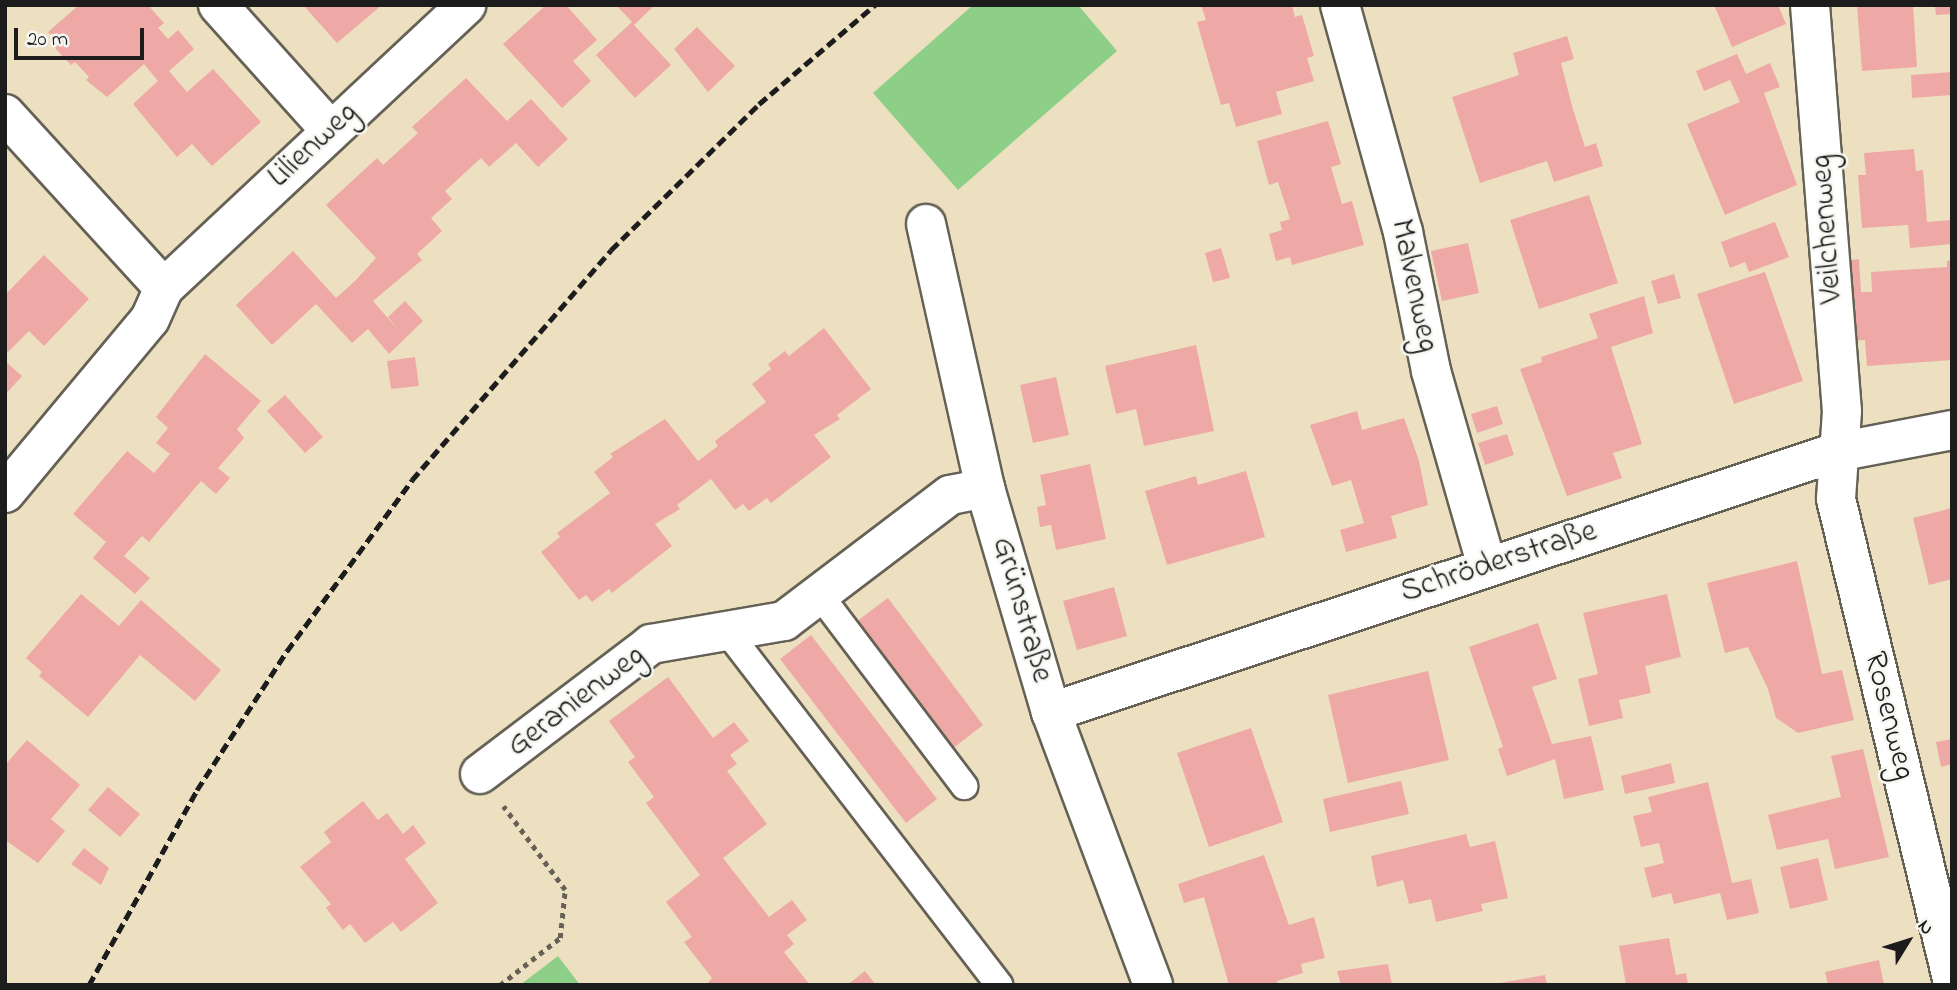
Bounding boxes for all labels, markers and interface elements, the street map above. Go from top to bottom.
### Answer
scale bar [18,14,147,58]
text: 20 m [27,25,68,55]
street label: Lilienweg [261,95,367,197]
street label: Veilchenweg [1804,153,1852,305]
street label: Malvenweg [1380,216,1446,356]
street label: Schröderstraße [1396,513,1602,613]
street label: Grünstraße [982,533,1060,687]
street label: Geranienweg [500,638,654,766]
street label: Rosenweg [1854,648,1922,784]
north arrow [1873,906,1943,976]
text: N [1910,914,1940,941]

